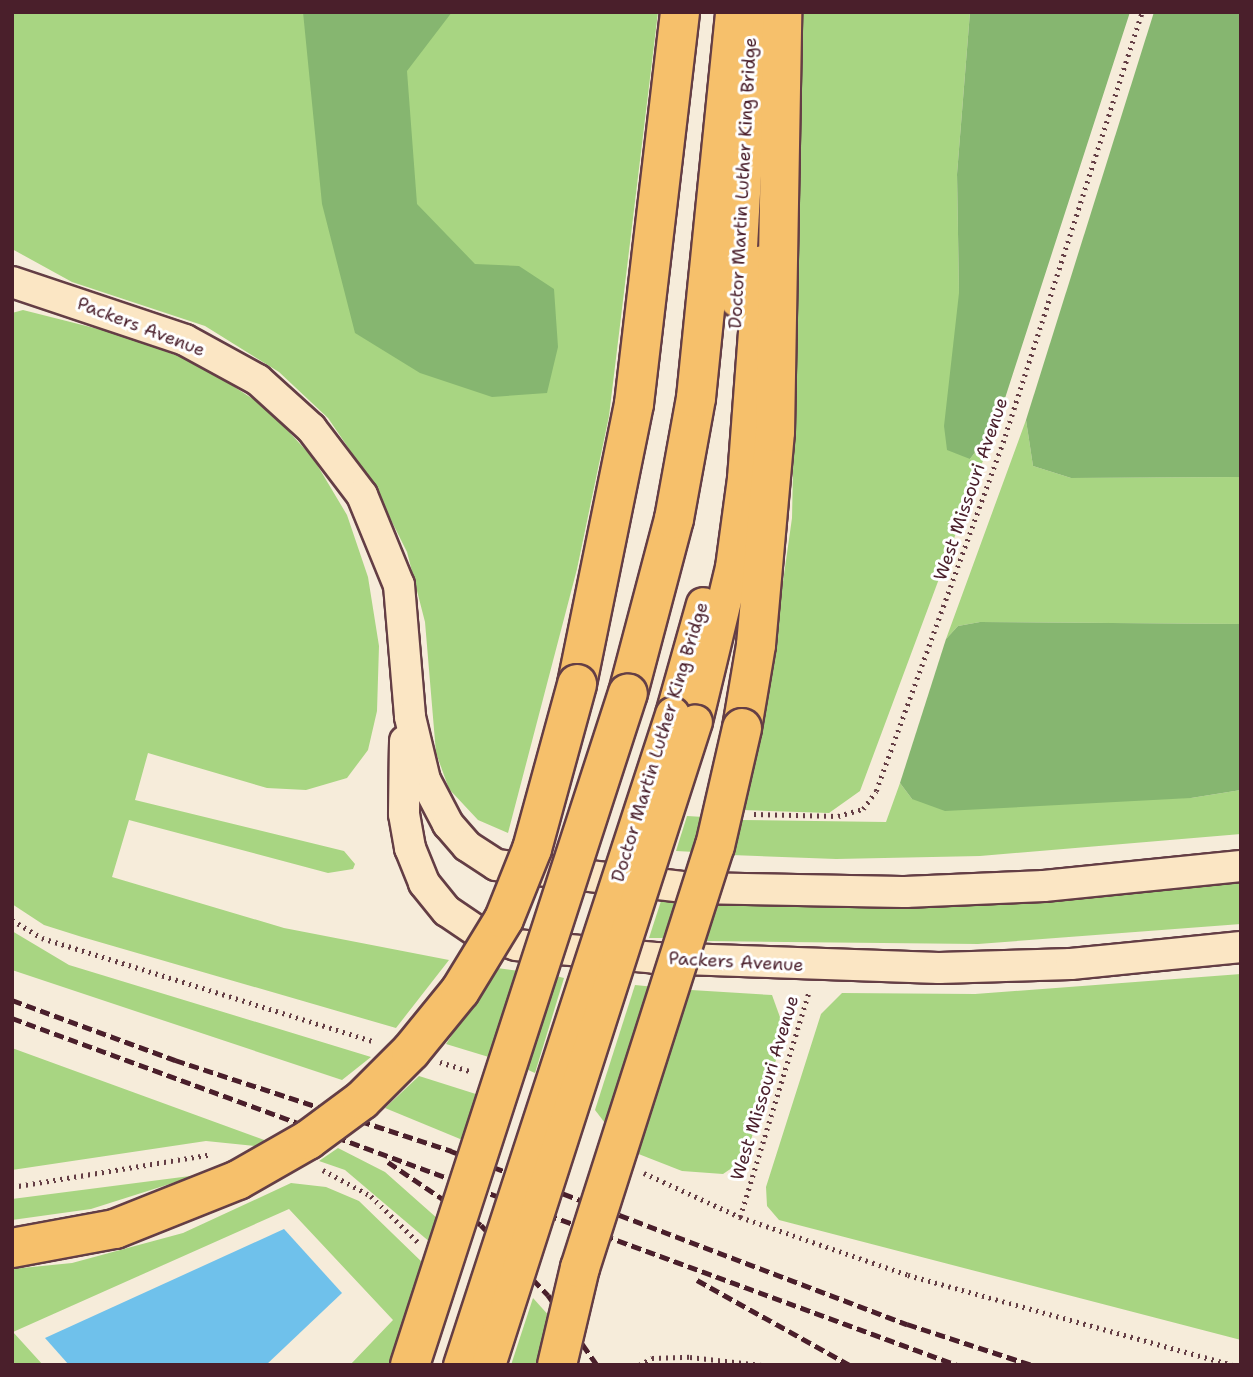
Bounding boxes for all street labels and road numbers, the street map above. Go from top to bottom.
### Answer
street label: Doctor Martin Luther King Bridge [725,37,761,329]
street label: Packers Avenue [74,293,208,361]
street label: West Missouri Avenue [930,395,1012,583]
street label: Doctor Martin Luther King Bridge [607,599,713,885]
street label: Packers Avenue [668,948,804,976]
street label: West Missouri Avenue [727,993,803,1183]

